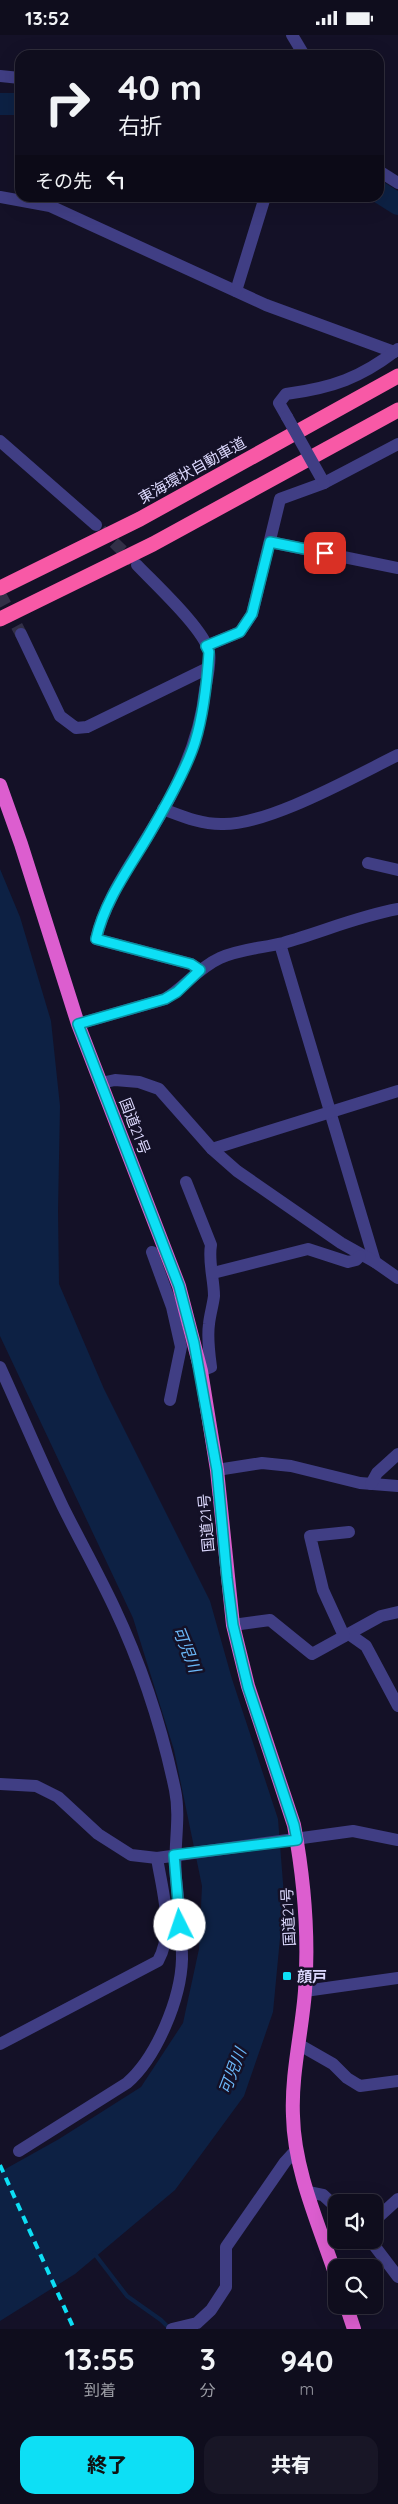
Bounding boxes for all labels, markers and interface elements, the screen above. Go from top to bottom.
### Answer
text: 13:52 [25,6,70,30]
text: 40 m [118,65,202,109]
icon: right [35,70,100,135]
text: 右折 [118,112,162,140]
icon: left [102,165,130,193]
text: その先 [35,169,92,193]
street label: 東海環状自動車道 [135,433,249,507]
pin [304,532,346,574]
icon: arrive [311,539,339,567]
street label: 国道21号 [116,1095,154,1157]
street label: 国道21号 [194,1493,218,1553]
water label: 可児川 [169,1623,206,1677]
street label: 国道21号 [277,1887,299,1947]
position arrow [153,1898,205,1950]
place label: 顔戸 [297,1967,327,1986]
marker: 顔戸 [281,1970,293,1982]
water label: 可児川 [214,2043,251,2097]
map controls [328,2194,383,2314]
button: sound [328,2194,383,2249]
button: search [328,2259,383,2314]
text: 13:55 [65,2340,135,2378]
text: 3 [200,2340,216,2378]
text: 940 [280,2342,333,2380]
text: m [300,2379,314,2399]
text: 到着 [84,2380,116,2400]
text: 分 [200,2380,216,2400]
button: 終了 [20,2436,194,2494]
button: 共有 [204,2436,378,2494]

